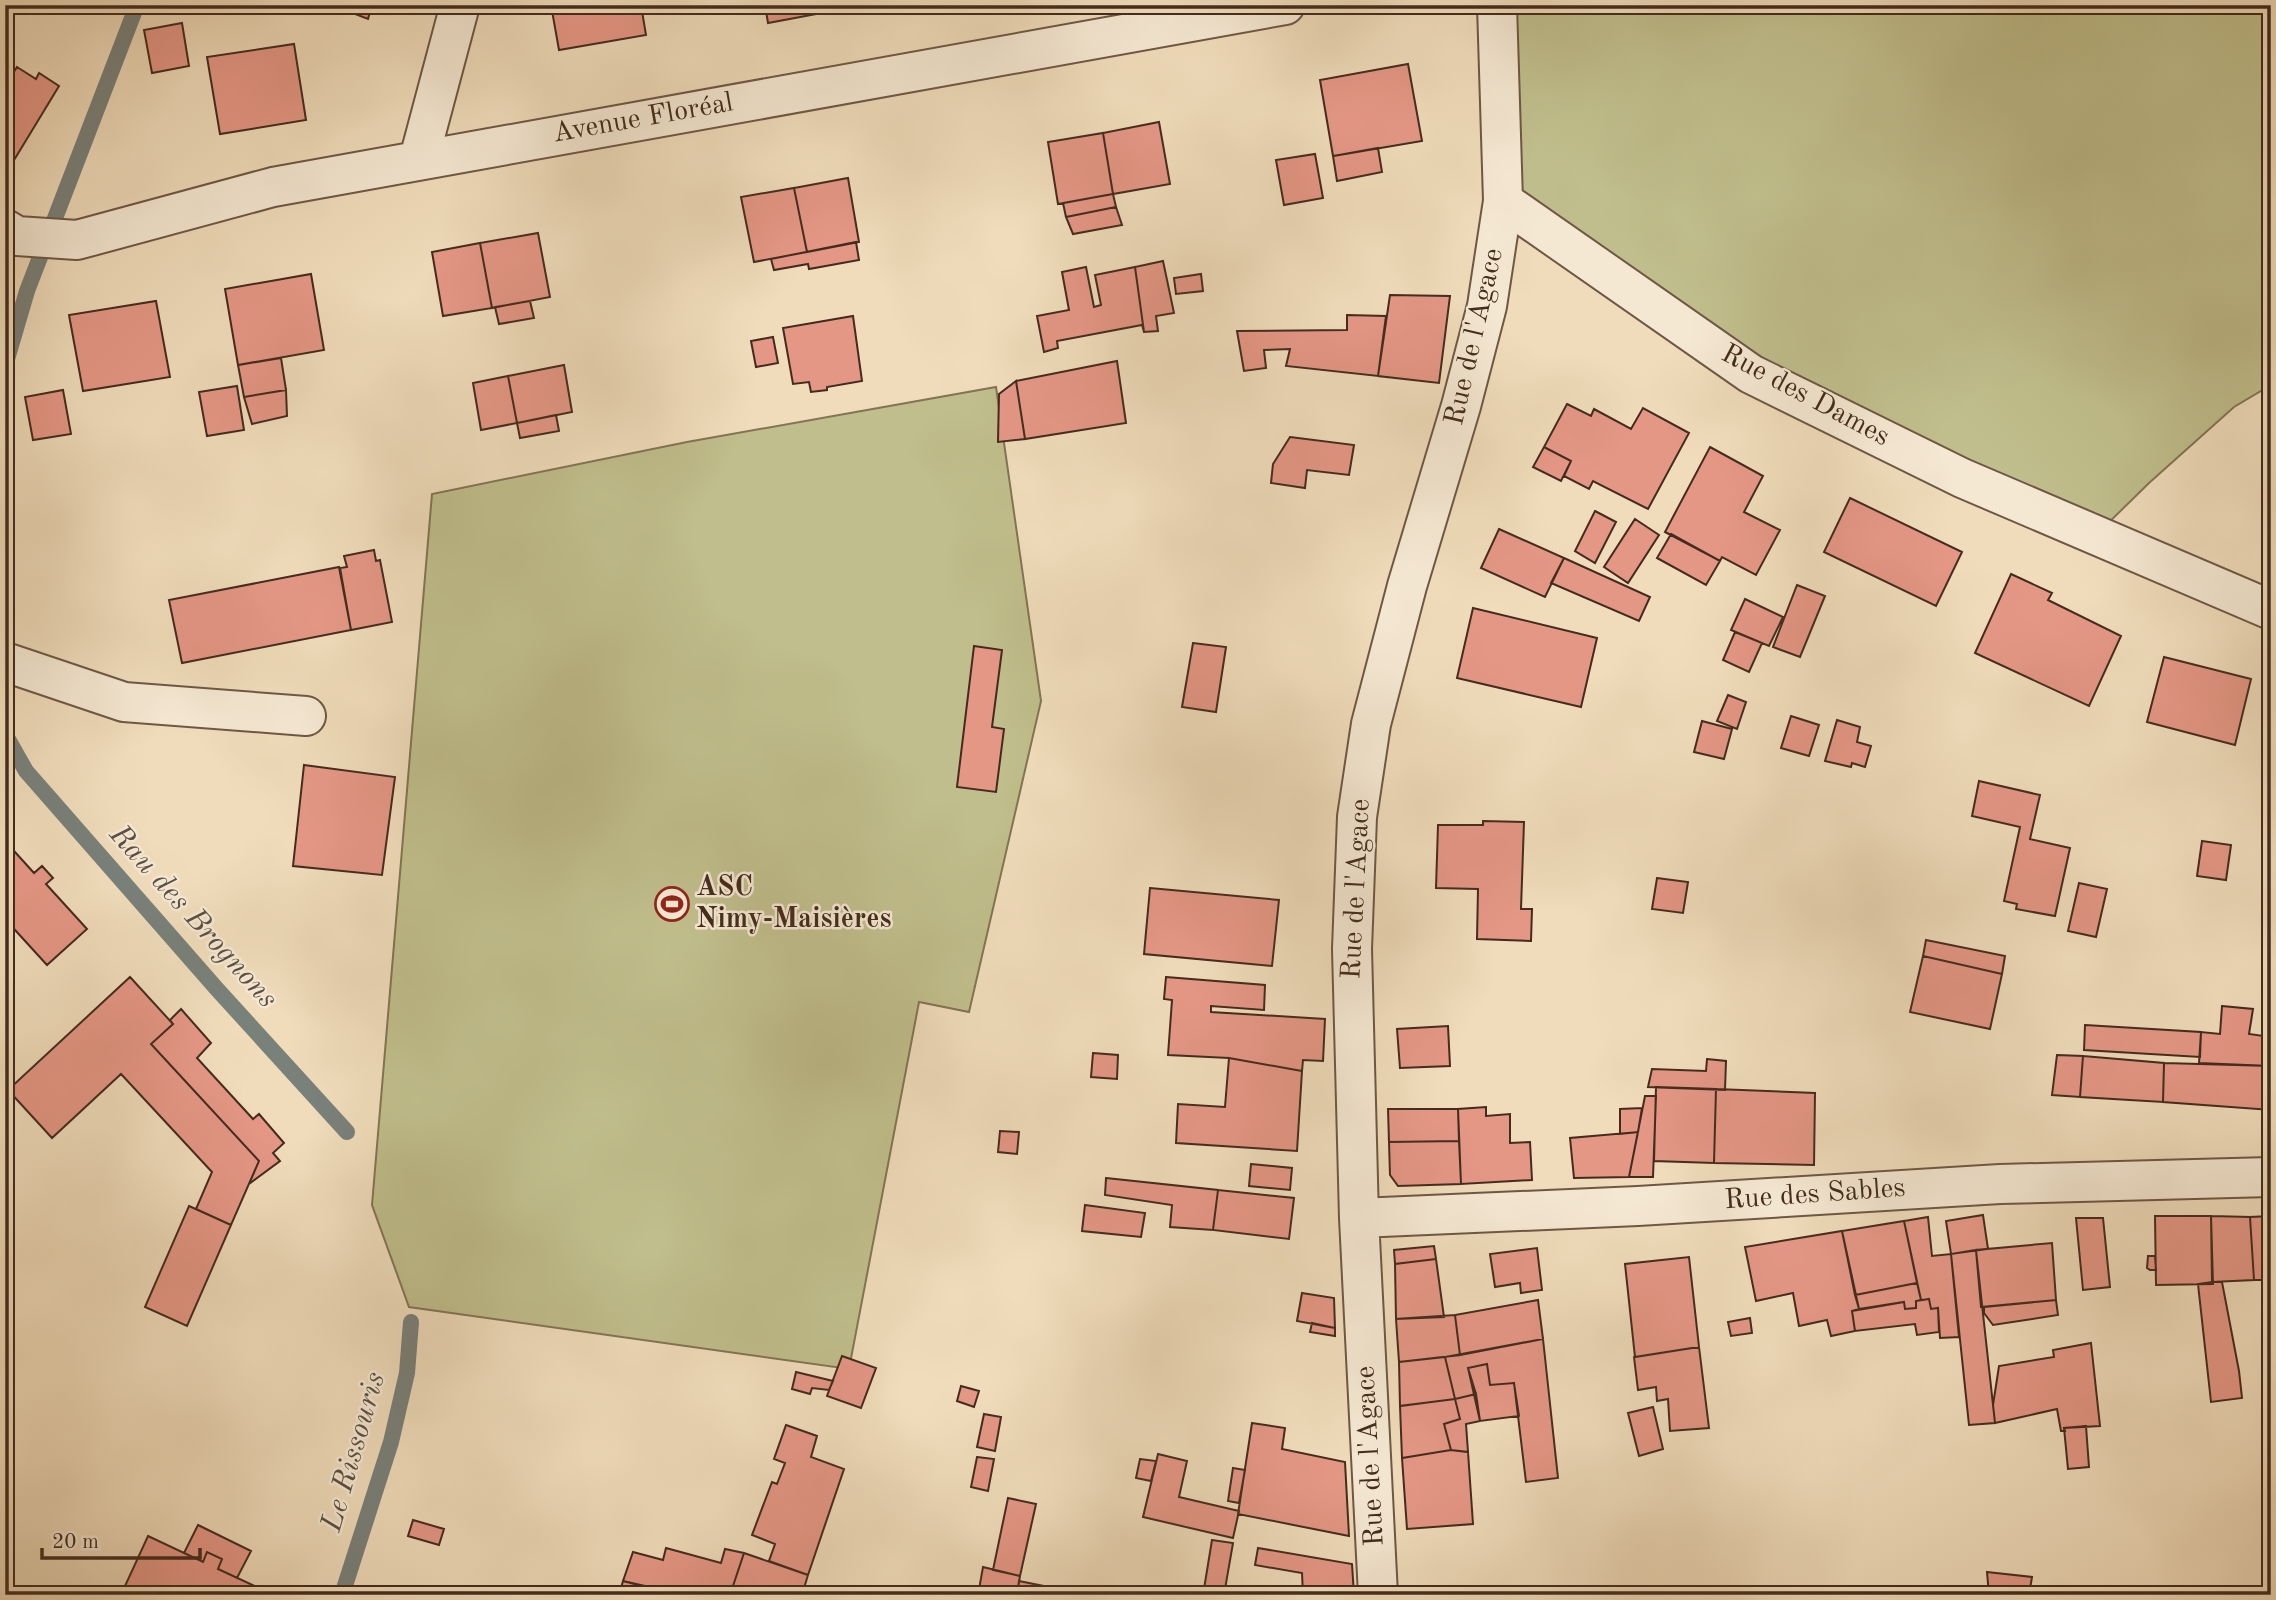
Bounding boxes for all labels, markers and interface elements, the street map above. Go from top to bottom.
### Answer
street label: Avenue Floréal [551,89,735,149]
street label: Rue de l'Agace [1441,246,1509,428]
street label: Rue des Dames [1716,340,1894,452]
street label: Rue de l'Agace [1338,798,1376,980]
water label: Rau des Brognons [103,819,283,1014]
place label: ASC Nimy-Maisières [696,874,892,934]
sports icon: ASC Nimy-Maisières [653,885,691,923]
street label: Rue des Sables [1724,1175,1906,1215]
street label: Rue de l'Agace [1352,1365,1390,1547]
water label: Le Rissouris [317,1369,391,1536]
scale bar [42,1516,200,1560]
text: 20 m [52,1532,99,1553]

